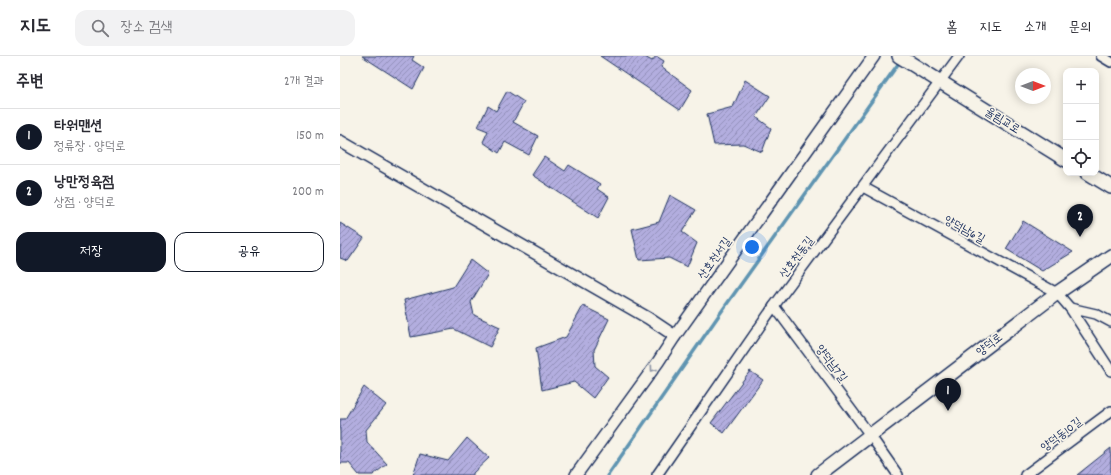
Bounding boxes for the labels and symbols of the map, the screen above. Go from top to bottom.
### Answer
north arrow [1015,68,1051,104]
street label: 율림교로 [981,104,1023,139]
pin: 2 [1067,204,1093,237]
street label: 양덕남6길 [941,212,988,249]
street label: 산호천동길 [776,233,819,282]
street label: 산호천서길 [694,234,736,284]
your location [742,237,762,257]
street label: 양덕로 [973,330,1007,361]
street label: 양덕남7길 [811,342,851,387]
one-way arrow [651,365,658,372]
pin: 1 [935,378,961,411]
street label: 양덕동10길 [1038,414,1086,456]

